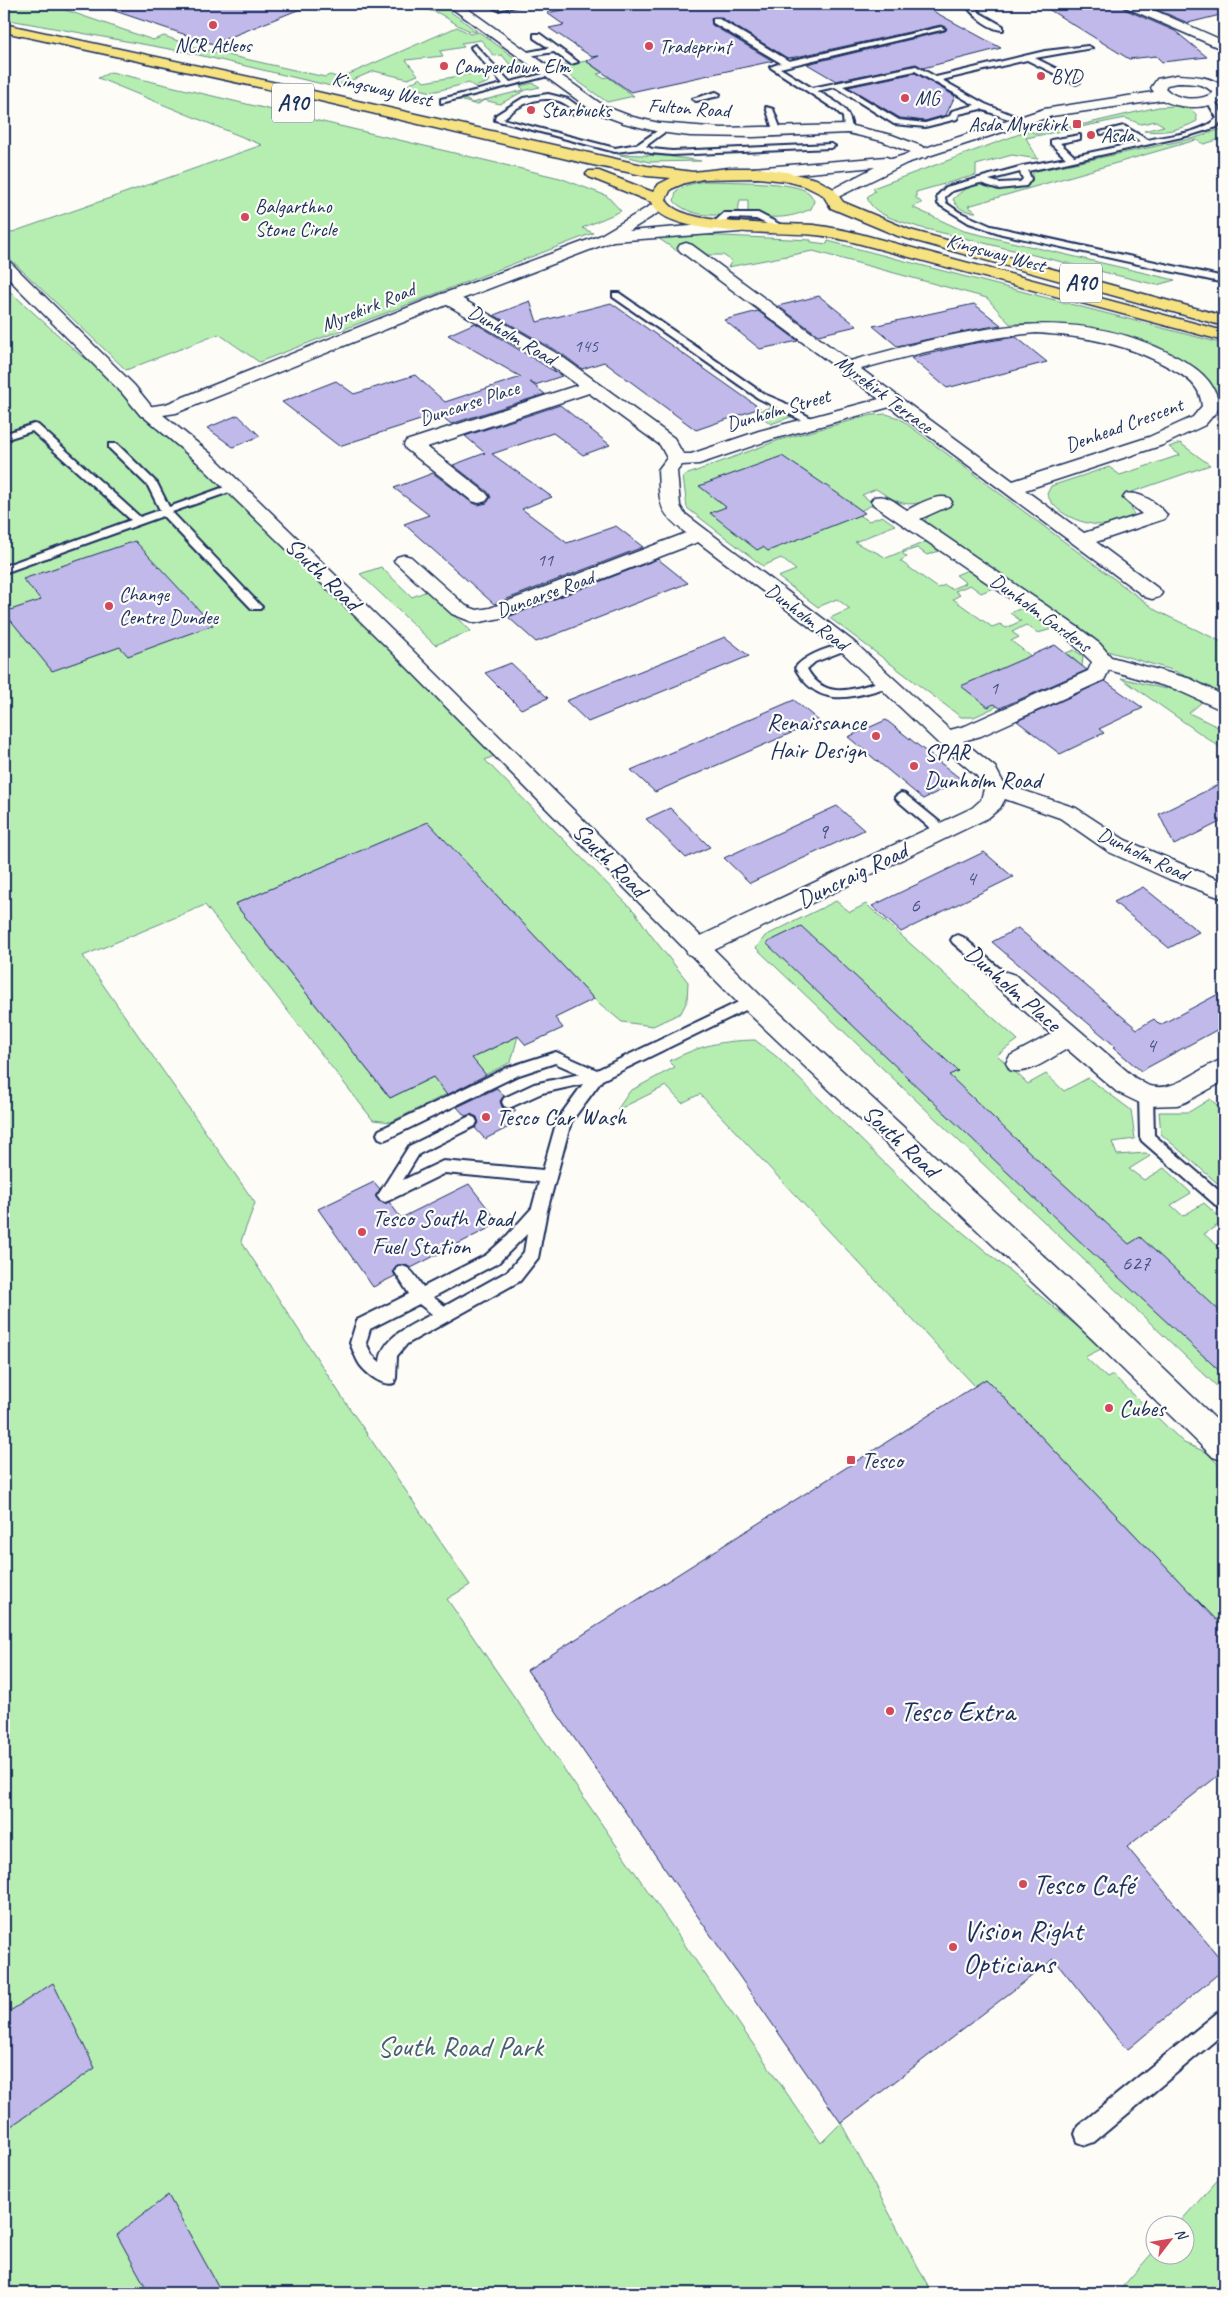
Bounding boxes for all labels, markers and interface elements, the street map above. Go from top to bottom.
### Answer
marker: NCR Atleos [207,19,219,31]
place label: NCR Atleos [175,33,253,58]
place label: Tradeprint [659,34,734,59]
marker: Tradeprint [643,40,655,52]
place label: Camperdown Elm [454,54,572,79]
marker: Camperdown Elm [438,60,450,72]
place label: BYD [1051,64,1084,89]
street label: Kingsway West [330,65,436,113]
marker: BYD [1035,70,1047,82]
road number: A90 [272,84,314,122]
place label: MG [915,86,941,111]
marker: MG [899,92,911,104]
street label: Fulton Road [647,93,734,124]
place label: Starbucks [541,98,613,123]
marker: Starbucks [525,104,537,116]
place label: Asda Myrekirk [968,112,1069,137]
marker: Asda Myrekirk [1071,118,1083,130]
place label: Asda [1101,123,1136,148]
marker: Asda [1085,129,1097,141]
place label: Balgarthno Stone Circle [255,194,338,242]
marker: Balgarthno Stone Circle [239,211,251,223]
street label: Kingsway West [944,228,1050,279]
road number: A90 [1060,264,1102,302]
street label: Myrekirk Road [317,276,422,337]
street label: Dunholm Road [464,299,563,372]
house number: 145 [574,335,599,357]
street label: Myrekirk Terrace [830,349,939,440]
street label: Duncarse Place [416,375,524,431]
street label: Dunholm Street [723,383,835,437]
street label: Denhead Crescent [1062,391,1188,458]
street label: South Road [279,531,370,620]
house number: 11 [537,549,554,571]
street label: Duncarse Road [493,564,600,623]
street label: Dunholm Gardens [986,568,1098,659]
street label: Dunholm Road [760,578,856,658]
place label: Change Centre Dundee [119,582,219,630]
marker: Change Centre Dundee [103,600,115,612]
house number: 1 [990,677,999,699]
place label: Renaissance Hair Design [767,707,868,765]
marker: Renaissance Hair Design [870,730,882,742]
place label: SPAR Dunholm Road [924,737,1045,795]
marker: SPAR Dunholm Road [908,760,920,772]
street label: South Road [566,816,656,906]
house number: 9 [818,818,829,844]
street label: Dunholm Road [1094,821,1195,888]
street label: Duncraig Road [792,834,915,915]
house number: 4 [966,865,978,891]
house number: 6 [910,892,920,918]
street label: Dunholm Place [959,938,1069,1039]
house number: 4 [1146,1032,1158,1058]
street label: South Road [856,1098,948,1186]
place label: Tesco Car Wash [496,1102,627,1132]
marker: Tesco Car Wash [480,1111,492,1123]
place label: Tesco South Road Fuel Station [372,1203,516,1261]
marker: Tesco South Road Fuel Station [356,1226,368,1238]
house number: 627 [1122,1250,1152,1276]
place label: Cubes [1119,1393,1167,1423]
marker: Cubes [1103,1402,1115,1414]
place label: Tesco [861,1445,905,1475]
marker: Tesco [845,1454,857,1466]
place label: Tesco Extra [900,1693,1018,1730]
marker: Tesco Extra [884,1705,896,1717]
place label: Tesco Café [1033,1866,1139,1903]
marker: Tesco Café [1017,1878,1029,1890]
place label: Vision Right Opticians [963,1912,1085,1982]
marker: Vision Right Opticians [947,1941,959,1953]
park label: South Road Park [377,2028,545,2065]
north arrow [1146,2214,1196,2264]
text: N [1171,2225,1191,2244]

